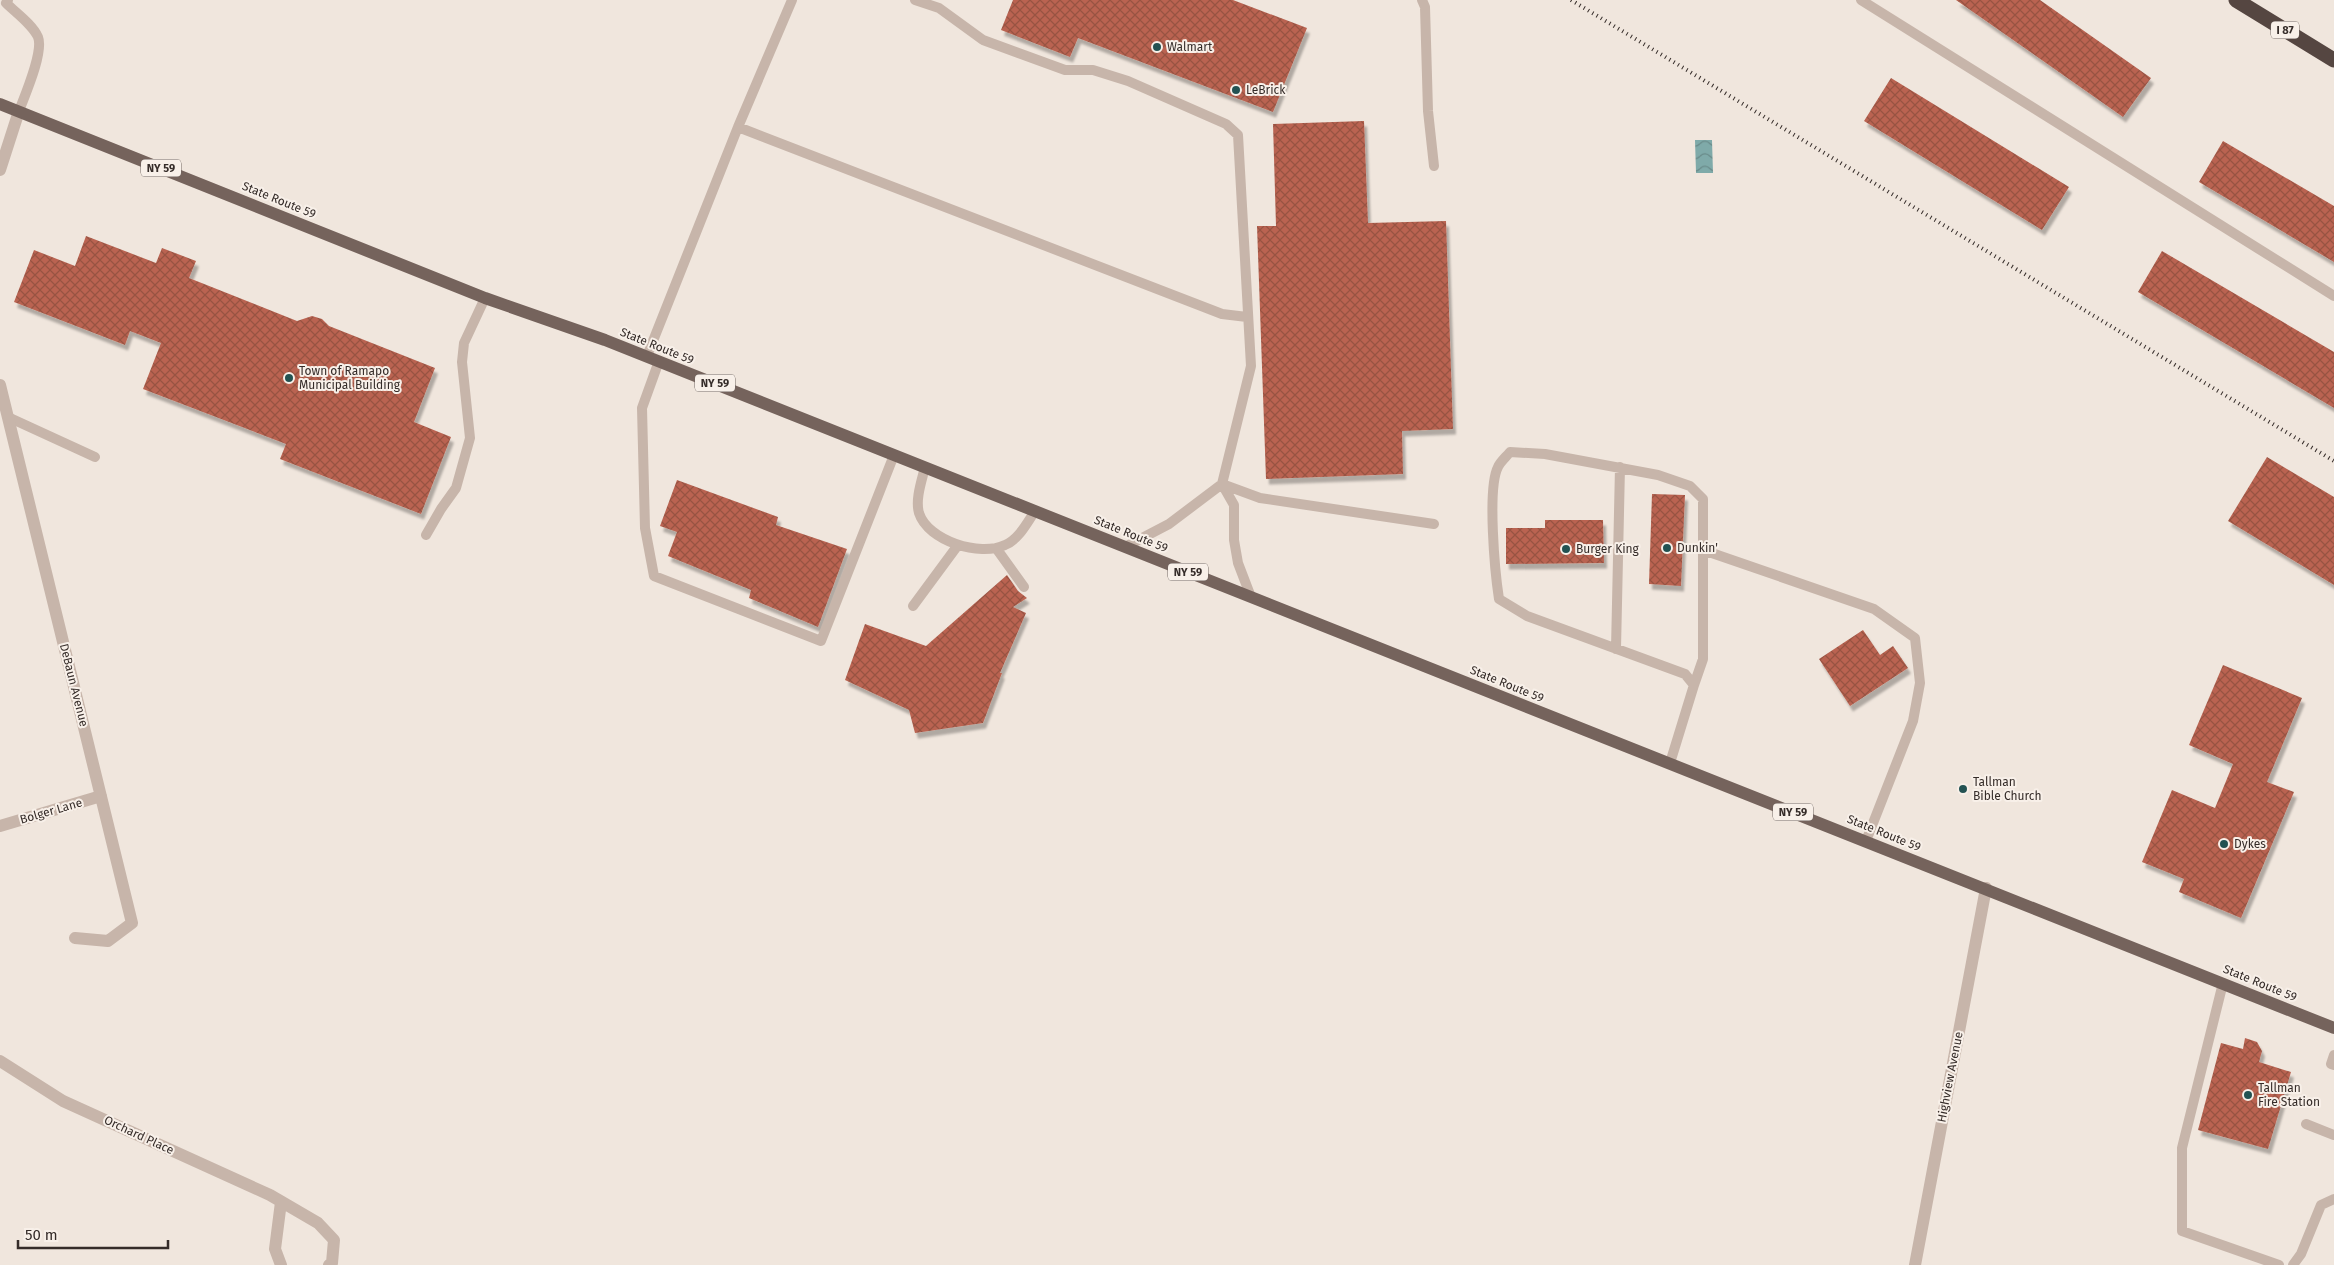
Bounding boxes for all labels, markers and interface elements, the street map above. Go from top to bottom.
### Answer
road number: I 87 [2271,22,2299,38]
place label: Walmart [1167,40,1213,54]
marker: Walmart [1151,41,1163,53]
place label: LeBrick [1246,83,1286,97]
marker: LeBrick [1230,84,1242,96]
road number: NY 59 [141,160,181,177]
street label: State Route 59 [240,179,318,221]
street label: State Route 59 [618,325,696,367]
place label: Town of Ramapo Municipal Building [299,364,401,392]
marker: Town of Ramapo Municipal Building [283,372,295,384]
road number: NY 59 [695,374,735,392]
street label: State Route 59 [1092,513,1170,555]
place label: Dunkin' [1677,541,1718,555]
place label: Burger King [1576,542,1640,556]
marker: Dunkin' [1661,542,1673,554]
marker: Burger King [1560,543,1572,555]
road number: NY 59 [1168,564,1208,580]
street label: DeBaun Avenue [57,642,91,728]
street label: State Route 59 [1468,663,1546,705]
place label: Tallman Bible Church [1973,775,2042,803]
marker: Tallman Bible Church [1957,783,1969,795]
street label: Bolger Lane [18,795,84,827]
road number: NY 59 [1773,804,1813,820]
street label: State Route 59 [1845,812,1923,854]
place label: Dykes [2234,837,2266,851]
marker: Dykes [2218,838,2230,850]
street label: State Route 59 [2221,962,2299,1004]
street label: Highview Avenue [1934,1030,1966,1124]
place label: Tallman Fire Station [2258,1081,2320,1109]
marker: Tallman Fire Station [2242,1089,2254,1101]
street label: Orchard Place [102,1113,176,1157]
scale bar [18,1218,168,1250]
text: 50 m [25,1226,58,1244]

